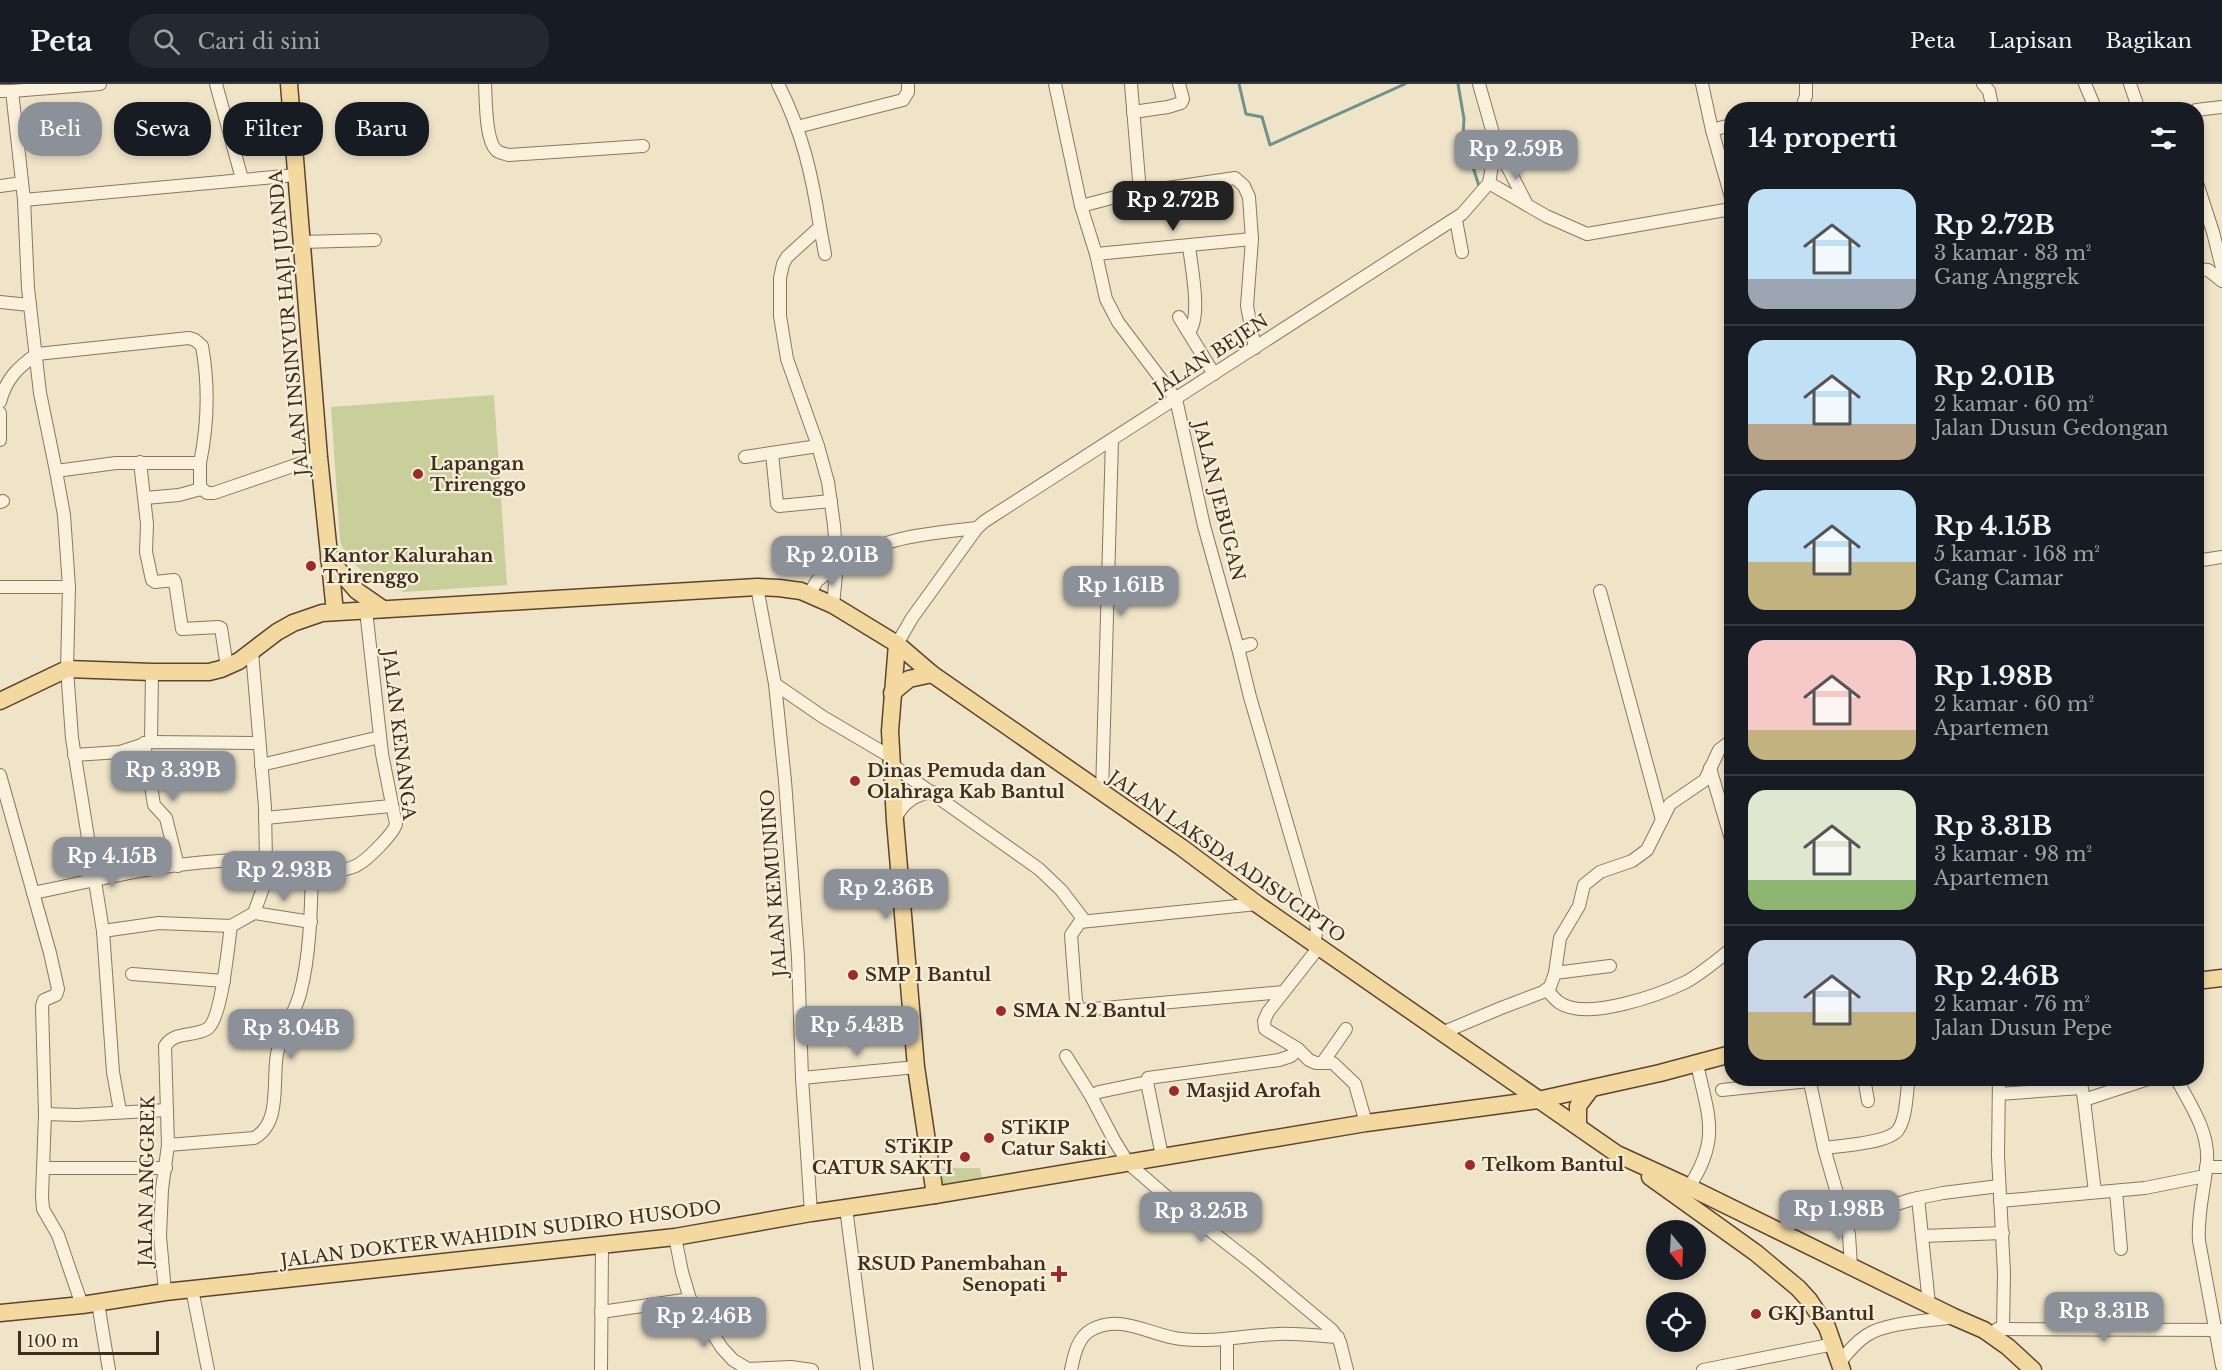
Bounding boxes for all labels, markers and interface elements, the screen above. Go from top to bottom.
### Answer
search box [129,14,549,68]
text: Peta [30,24,93,59]
icon: search [150,25,183,58]
text: Cari di sini [198,28,320,55]
text: Peta [1910,28,1956,54]
text: Lapisan [1989,28,2072,54]
text: Bagikan [2105,28,2192,54]
chip: Beli [18,102,102,156]
chip: Sewa [114,102,211,156]
chip: Filter [223,102,323,156]
chip: Baru [335,102,429,156]
text: 14 properti [1748,122,1897,154]
icon: filters [2147,122,2180,155]
pin: Rp 2.59B [1454,130,1578,181]
text: Rp 2.59B [1468,137,1564,161]
street label: JALAN INSINYUR HAJI JUANDA [265,168,314,479]
pin: Rp 2.72B [1111,181,1235,232]
text: Rp 2.72B [1127,188,1219,212]
text: Rp 2.72B [1934,209,2055,241]
icon: home [1796,213,1868,285]
text: 3 kamar · 83 m² [1934,241,2092,265]
text: Gang Anggrek [1934,265,2079,289]
street label: JALAN BEJEN [1148,310,1272,401]
text: Rp 2.01B [1934,360,2055,392]
icon: home [1796,364,1868,436]
text: 2 kamar · 60 m² [1934,392,2094,416]
text: Jalan Dusun Gedongan [1934,416,2169,440]
street label: JALAN JEBUGAN [1188,417,1249,583]
place label: Lapangan Trirenggo [430,453,526,496]
marker: Lapangan Trirenggo [411,467,425,481]
text: Rp 4.15B [1934,510,2052,542]
icon: home [1796,514,1868,586]
pin: Rp 2.01B [770,536,894,587]
text: 5 kamar · 168 m² [1934,542,2100,566]
text: Rp 2.01B [785,543,879,567]
place label: Kantor Kalurahan Trirenggo [323,545,493,588]
marker: Kantor Kalurahan Trirenggo [304,559,318,573]
pin: Rp 1.61B [1059,566,1183,617]
text: Gang Camar [1934,566,2063,590]
text: Rp 1.61B [1077,573,1165,597]
street label: JALAN KENANGA [377,647,421,823]
text: Rp 1.98B [1934,660,2053,692]
icon: home [1796,664,1868,736]
text: 2 kamar · 60 m² [1934,692,2094,716]
text: Apartemen [1934,716,2049,740]
pin: Rp 3.39B [111,751,235,802]
text: Rp 3.39B [125,758,221,782]
place label: Dinas Pemuda dan Olahraga Kab Bantul [867,760,1065,803]
street label: JALAN LAKSDA ADISUCIPTO [1103,765,1350,948]
marker: Dinas Pemuda dan Olahraga Kab Bantul [848,774,862,788]
street label: JALAN KEMUNINO [756,788,792,980]
text: Rp 3.31B [1934,810,2052,842]
icon: home [1796,814,1868,886]
pin: Rp 4.15B [50,837,174,888]
text: 3 kamar · 98 m² [1934,842,2092,866]
text: Rp 4.15B [67,844,157,868]
pin: Rp 2.93B [222,851,346,902]
text: Rp 2.93B [236,858,332,882]
text: Apartemen [1934,866,2049,890]
pin: Rp 2.36B [824,869,948,920]
text: Rp 2.36B [838,876,934,900]
text: Rp 2.46B [1934,960,2059,992]
place label: SMP 1 Bantul [865,964,992,986]
icon: home [1796,964,1868,1036]
marker: SMP 1 Bantul [846,968,860,982]
text: 2 kamar · 76 m² [1934,992,2090,1016]
place label: SMA N 2 Bantul [1013,1000,1167,1022]
marker: SMA N 2 Bantul [994,1004,1008,1018]
pin: Rp 5.43B [795,1006,919,1057]
pin: Rp 3.04B [229,1009,353,1060]
text: Rp 5.43B [810,1013,904,1037]
text: Rp 3.04B [242,1016,340,1040]
text: Jalan Dusun Pepe [1934,1016,2112,1040]
place label: Masjid Arofah [1186,1080,1321,1102]
marker: Masjid Arofah [1167,1084,1181,1098]
street label: JALAN ANGGREK [134,1094,160,1269]
place label: STiKIP Catur Sakti [1001,1117,1107,1160]
marker: STiKIP Catur Sakti [982,1131,996,1145]
place label: STiKIP CATUR SAKTI [812,1136,953,1179]
marker: STiKIP CATUR SAKTI [958,1150,972,1164]
place label: Telkom Bantul [1482,1154,1625,1176]
marker: Telkom Bantul [1463,1158,1477,1172]
pin: Rp 1.98B [1777,1190,1901,1241]
pin: Rp 3.25B [1139,1192,1263,1243]
street label: JALAN DOKTER WAHIDIN SUDIRO HUSODO [278,1196,722,1272]
text: Rp 1.98B [1793,1197,1885,1221]
text: Rp 3.25B [1154,1199,1248,1223]
north arrow [1646,1220,1706,1280]
map controls [1646,1220,1706,1352]
place label: RSUD Panembahan Senopati [857,1253,1046,1296]
marker: RSUD Panembahan Senopati [1050,1265,1068,1283]
button: locate [1646,1292,1706,1352]
pin: Rp 3.31B [2042,1292,2166,1343]
pin: Rp 2.46B [642,1297,766,1348]
text: Rp 3.31B [2059,1299,2149,1323]
place label: GKJ Bantul [1768,1303,1875,1325]
text: Rp 2.46B [656,1304,752,1328]
marker: GKJ Bantul [1749,1307,1763,1321]
scale bar [18,1328,159,1356]
text: 100 m [27,1331,79,1351]

